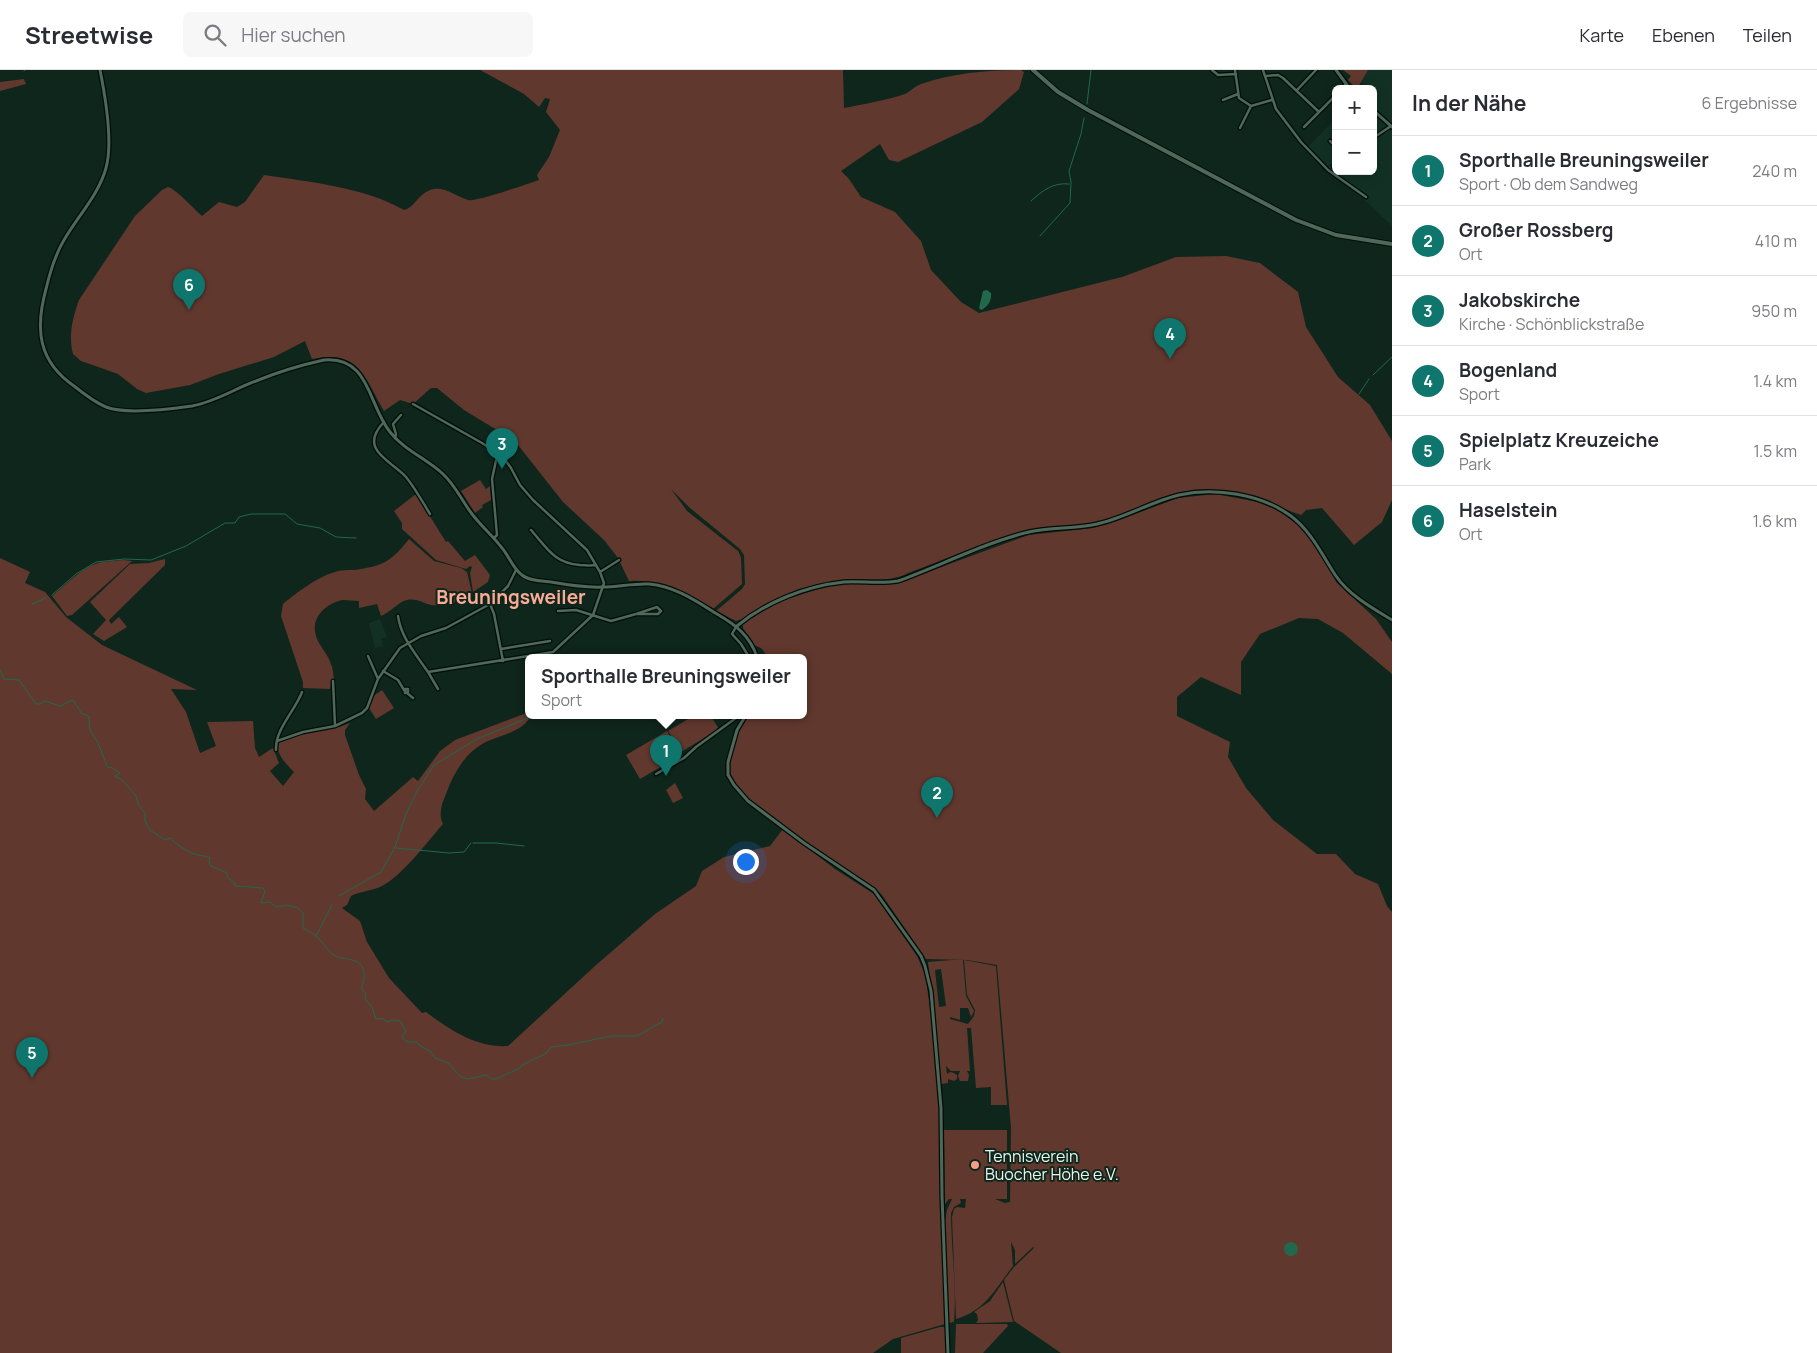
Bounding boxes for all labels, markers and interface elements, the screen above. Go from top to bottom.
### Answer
search box [183,12,533,57]
text: Streetwise [25,18,153,51]
icon: search [201,21,229,49]
text: Hier suchen [241,22,346,48]
text: Karte [1580,23,1624,47]
text: Ebenen [1652,23,1715,47]
text: Teilen [1743,23,1792,47]
map controls [1332,85,1377,175]
button: + [1332,85,1377,130]
text: In der Nähe [1412,89,1526,117]
text: 6 Ergebnisse [1702,92,1797,114]
button: − [1332,130,1377,175]
text: Sporthalle Breuningsweiler [1459,147,1709,173]
text: 1 [1424,160,1432,182]
text: 240 m [1752,160,1797,182]
text: Sport · Ob dem Sandweg [1459,173,1638,195]
text: Großer Rossberg [1459,217,1614,243]
text: 2 [1423,230,1433,252]
text: 410 m [1755,230,1797,252]
text: Ort [1459,243,1483,265]
pin: 6 [173,269,205,310]
text: Jakobskirche [1459,287,1580,313]
text: 3 [1423,300,1433,322]
text: 950 m [1751,300,1797,322]
text: Kirche · Schönblickstraße [1459,313,1644,335]
pin: 4 [1154,318,1186,359]
text: Bogenland [1459,357,1557,383]
text: 4 [1423,370,1433,392]
text: 1.4 km [1753,370,1797,392]
text: Sport [1459,383,1500,405]
text: Spielplatz Kreuzeiche [1459,427,1659,453]
pin: 3 [486,428,518,469]
text: 5 [1423,440,1433,462]
text: 1.5 km [1753,440,1797,462]
text: Park [1459,453,1491,475]
text: Haselstein [1459,497,1557,523]
text: 6 [1423,510,1433,532]
text: 1.6 km [1753,510,1797,532]
text: Ort [1459,523,1483,545]
district label: Breuningsweiler [436,584,586,610]
popup [525,654,807,719]
text: Sporthalle Breuningsweiler [541,663,791,689]
text: Sport [541,689,582,711]
pin: 1 [650,735,682,776]
pin: 2 [921,777,953,818]
your location [733,849,759,875]
pin: 5 [16,1037,48,1078]
place label: Tennisverein Buocher Höhe e.V. [985,1145,1119,1185]
marker: Tennisverein Buocher Höhe e.V. [969,1159,981,1171]

